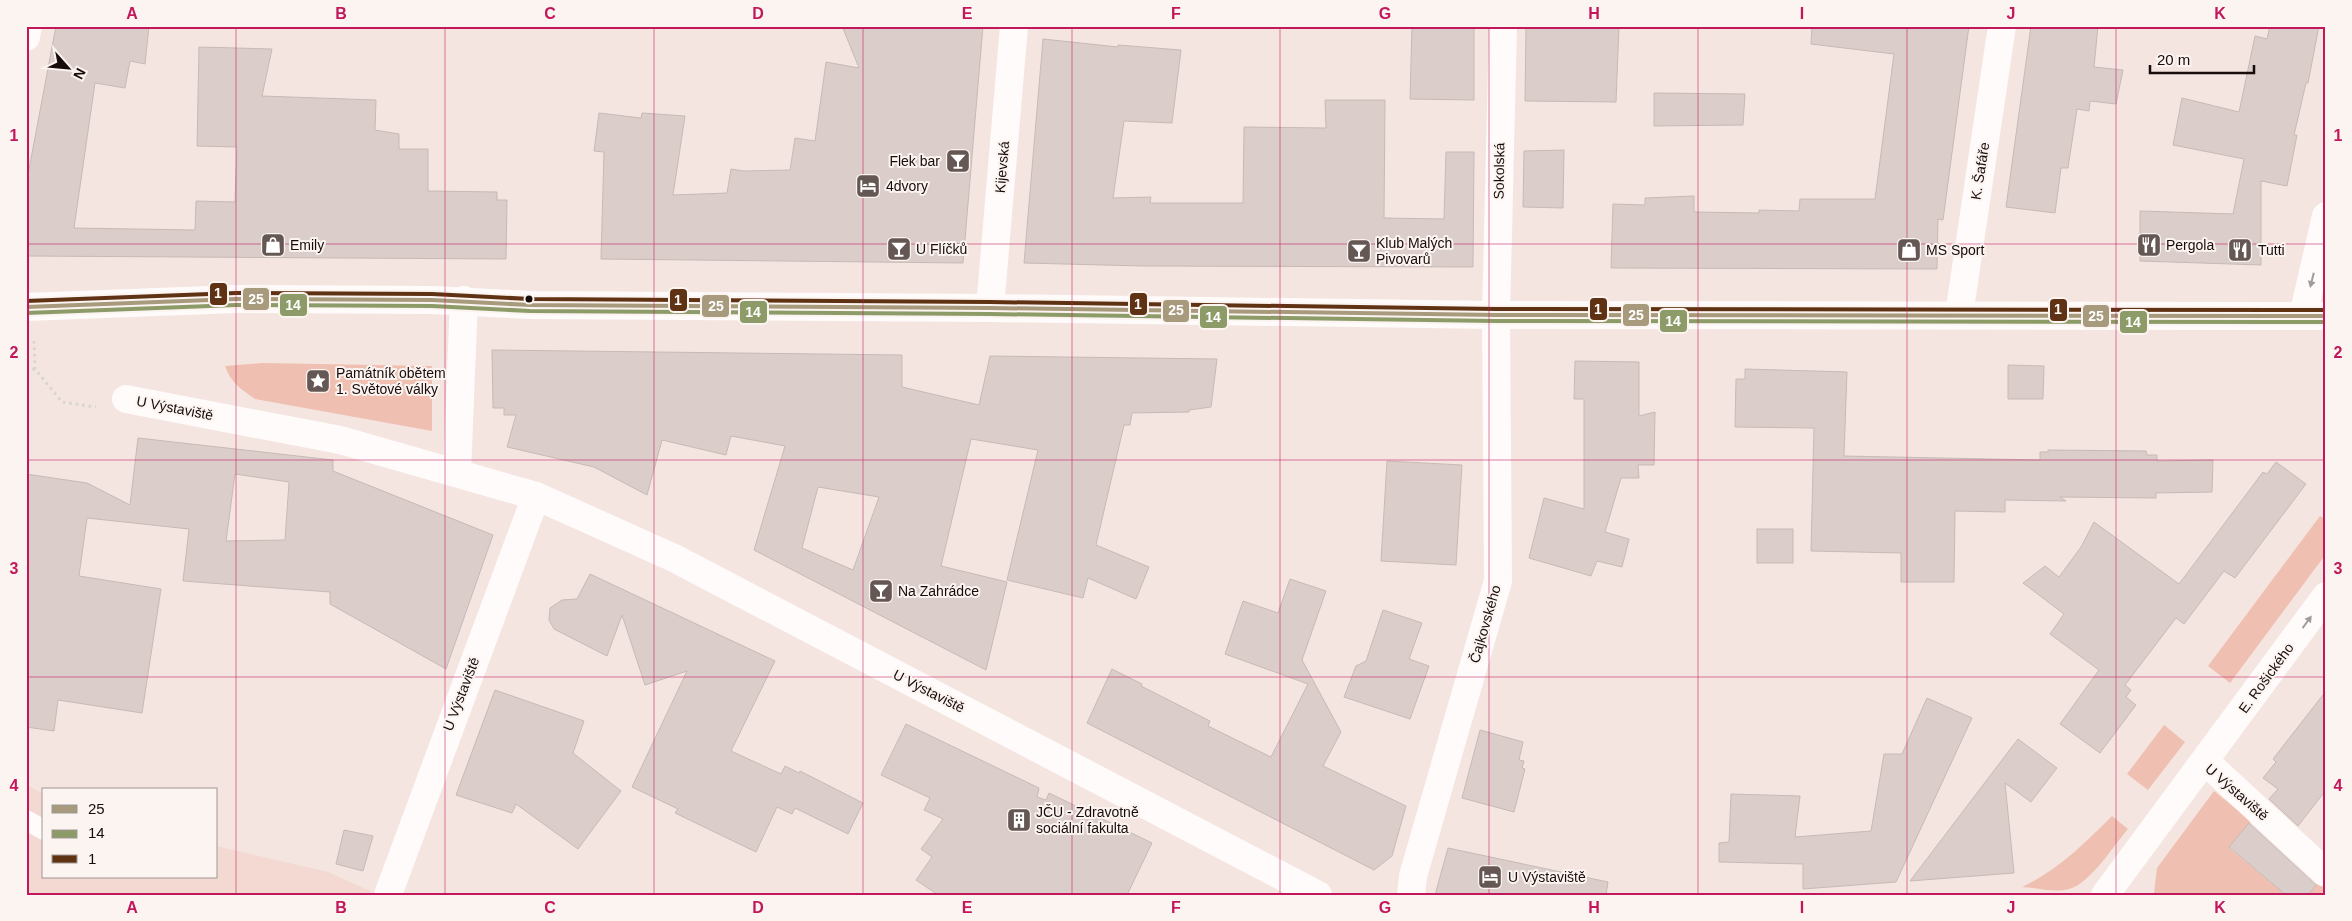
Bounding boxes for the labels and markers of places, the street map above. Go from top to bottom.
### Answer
bar icon: Flek bar [945,148,971,174]
place label: Flek bar [889,153,940,169]
hotel icon: 4dvory [855,173,881,199]
place label: 4dvory [886,178,928,194]
shop icon: Emily [260,232,286,258]
restaurant icon: Pergola [2136,232,2162,258]
place label: Klub Malých Pivovarů [1376,235,1452,267]
bar icon: U Flíčků [886,236,912,262]
place label: Emily [290,237,324,253]
shop icon: MS Sport [1896,237,1922,263]
place label: Pergola [2166,237,2214,253]
restaurant icon: Tutti [2227,237,2253,263]
bar icon: Klub Malých Pivovarů [1346,238,1372,264]
place label: U Flíčků [916,241,967,257]
place label: MS Sport [1926,242,1984,258]
place label: Tutti [2258,242,2285,258]
unlabelled marker [524,294,534,304]
place label: Památník obětem 1. Světové války [336,365,446,397]
place icon: Památník obětem 1. Světové války [305,368,331,394]
bar icon: Na Zahrádce [868,578,894,604]
place label: Na Zahrádce [898,583,979,599]
place label: JČU - Zdravotně sociální fakulta [1036,804,1139,836]
building icon: JČU - Zdravotně sociální fakulta [1006,807,1032,833]
hotel icon: U Výstaviště [1477,864,1503,890]
place label: U Výstaviště [1508,869,1586,885]

